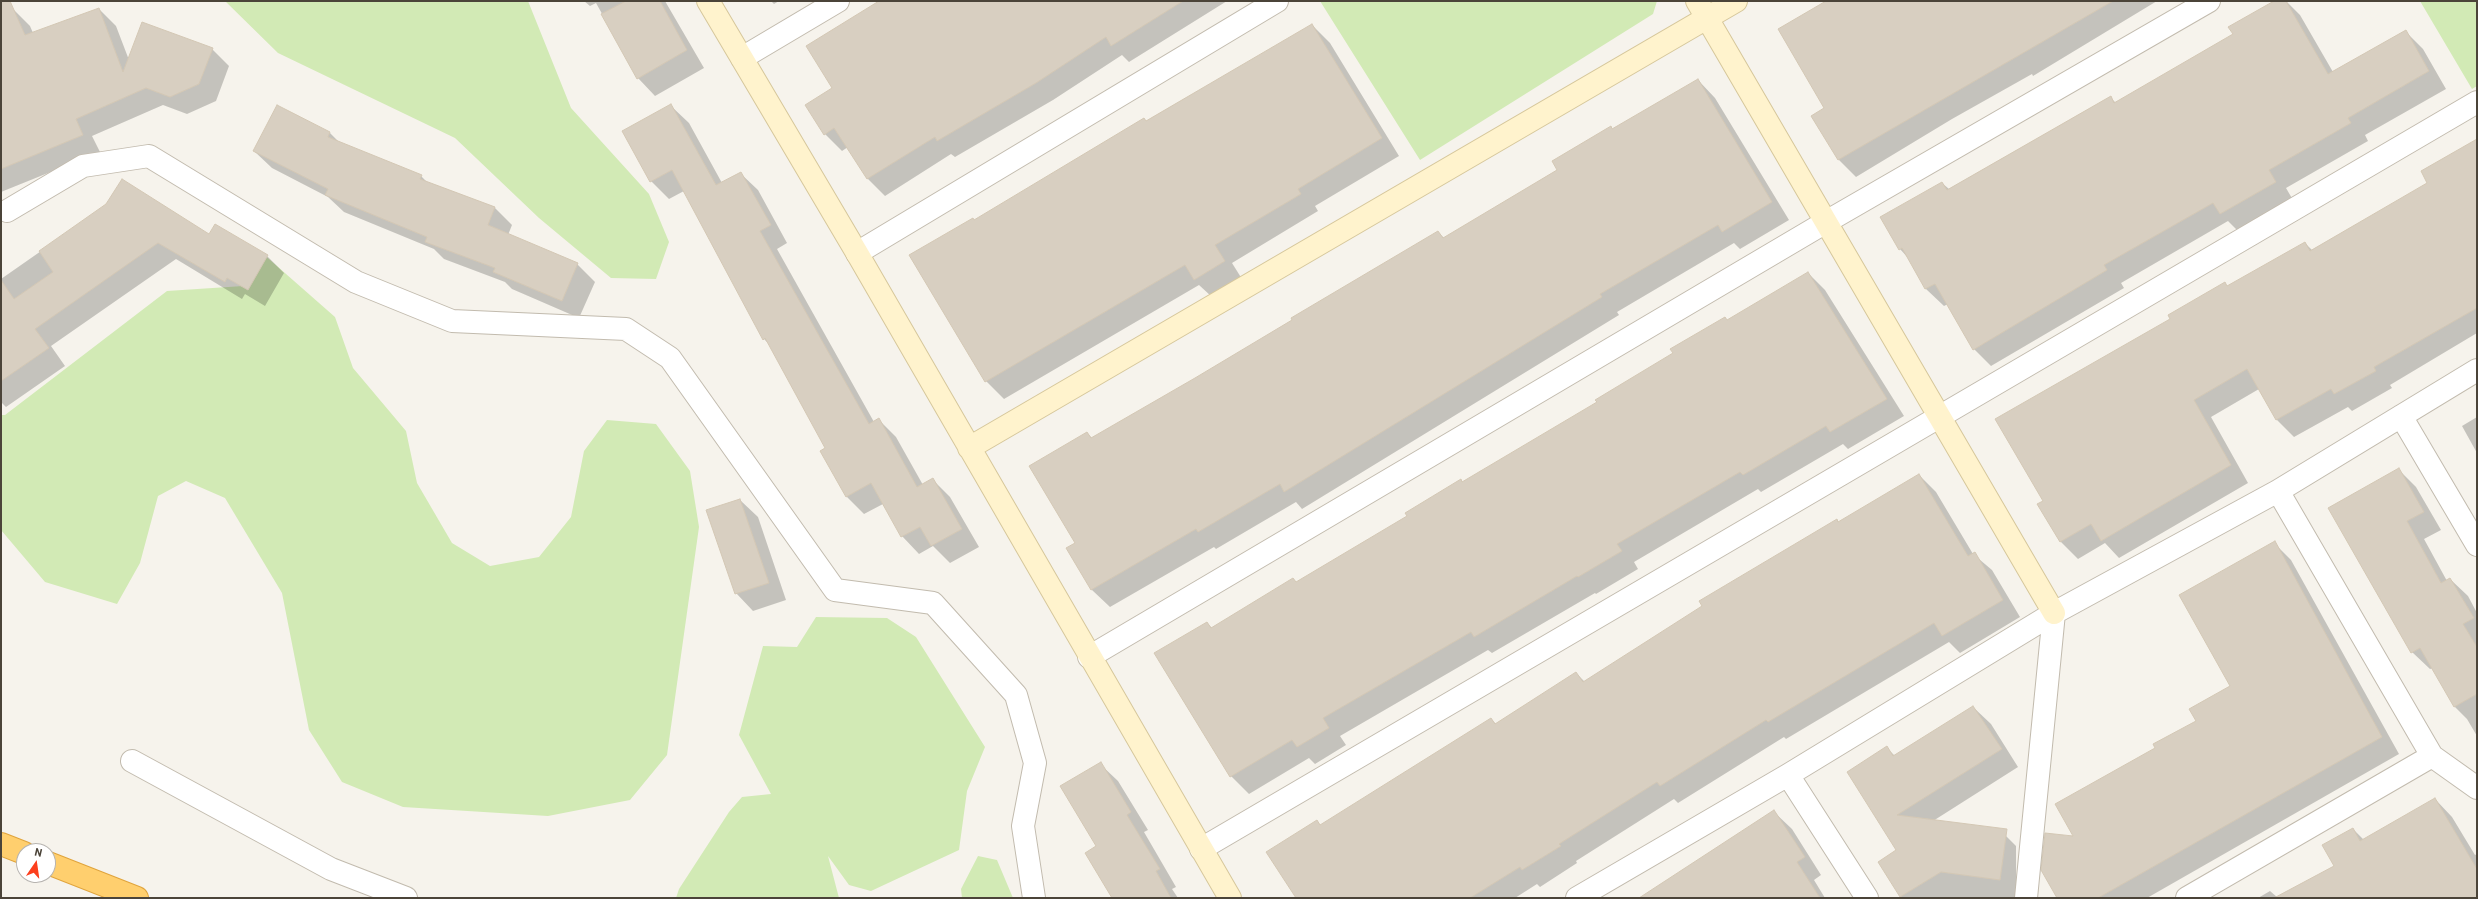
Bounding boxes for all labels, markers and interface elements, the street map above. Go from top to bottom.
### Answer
north arrow [16,843,56,883]
text: N [34,845,44,859]

